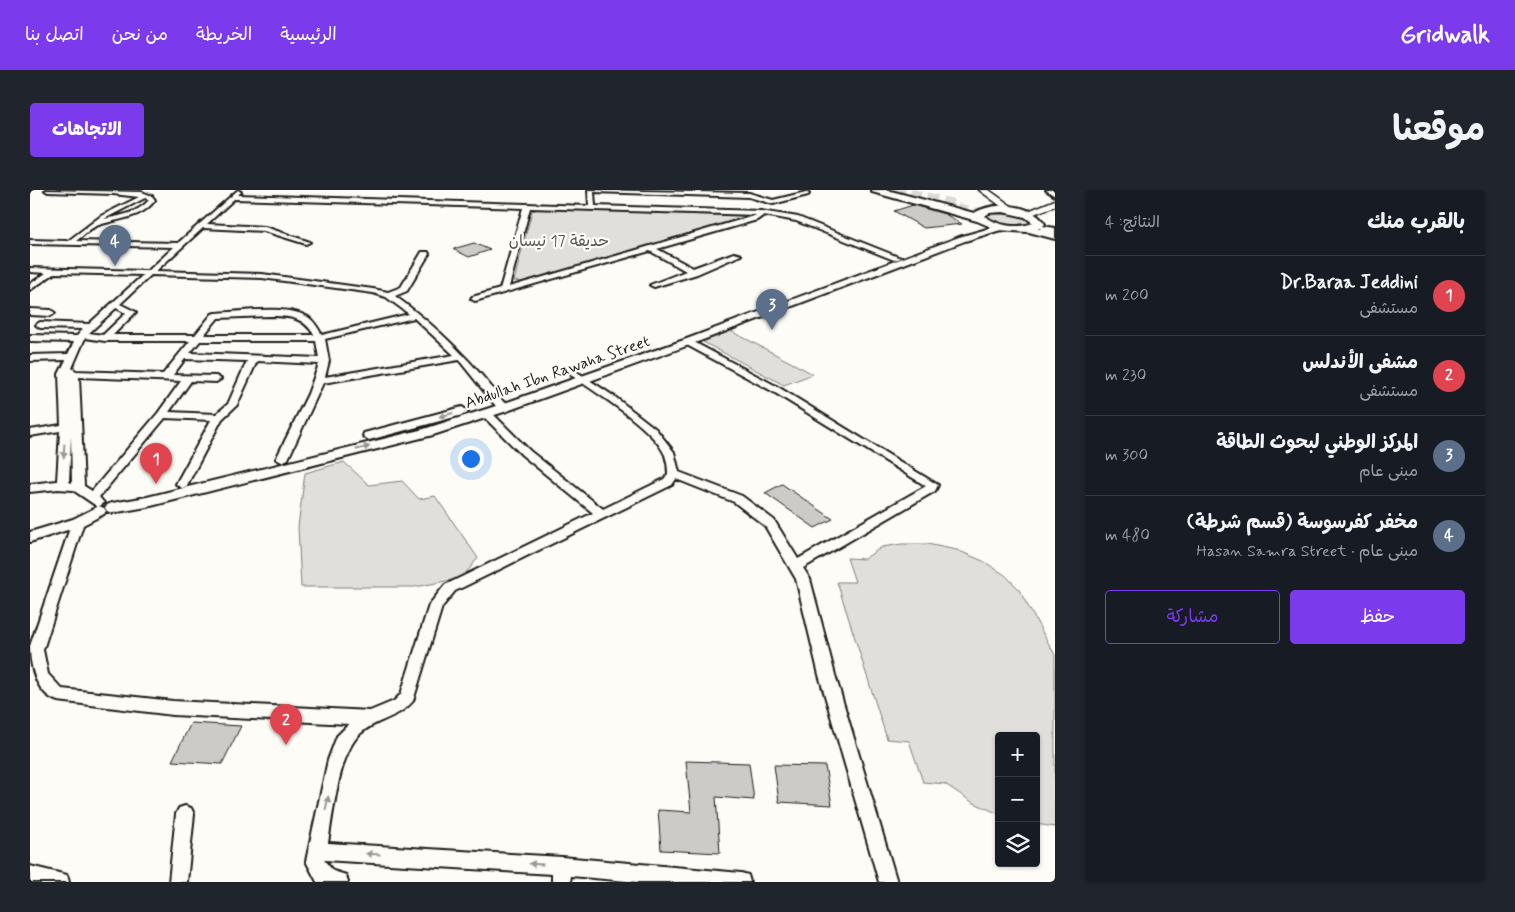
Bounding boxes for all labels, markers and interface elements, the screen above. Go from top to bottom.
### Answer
text: Gridwalk [1400,20,1490,51]
text: اتصل بنا [25,23,84,47]
text: من نحن [112,23,168,47]
text: الخريطة [196,23,252,47]
text: الرئيسية [280,23,337,47]
button: الاتجاهات [30,103,144,157]
text: موقعنا [1392,107,1485,153]
text: بالقرب منك [1367,208,1465,236]
text: النتائج: 4 [1105,212,1160,233]
pin: 4 [99,225,131,266]
park label: حديقة 17 نيسان [509,231,609,252]
text: Dr.Baraa Jeddini [1280,270,1418,295]
text: 200 m [1105,285,1149,306]
text: 1 [1445,285,1453,306]
pin: 3 [756,289,788,330]
text: مستشفى [1359,298,1418,319]
street label: Abdullah Ibn Rawaha Street [462,331,653,414]
text: مشفى الأندلس [1303,350,1418,375]
text: 230 m [1105,365,1146,386]
text: 2 [1445,365,1453,386]
text: مستشفى [1359,381,1418,402]
one-way arrow [438,411,453,419]
text: المركز الوطني لبحوث الطاقة [1216,430,1418,455]
pin: 1 [140,443,172,484]
one-way arrow [60,444,68,460]
one-way arrow [356,444,371,452]
text: 300 m [1105,445,1148,466]
text: 3 [1445,445,1453,466]
your location [458,446,484,472]
text: مبنى عام [1359,461,1418,482]
text: مخفر كفرسوسة (قسم شرطة) [1187,510,1418,535]
text: 480 m [1105,525,1150,546]
text: 4 [1444,525,1454,546]
text: مبنى عام · Hasan Samra Street [1197,541,1418,562]
button: مشاركة [1105,590,1280,644]
button: حفظ [1290,590,1465,644]
pin: 2 [270,704,302,745]
map controls [995,732,1040,867]
button: + [995,732,1040,777]
button: − [995,777,1040,822]
one-way arrow [323,796,331,811]
button: layers [995,822,1040,867]
one-way arrow [365,850,381,858]
one-way arrow [527,860,543,868]

